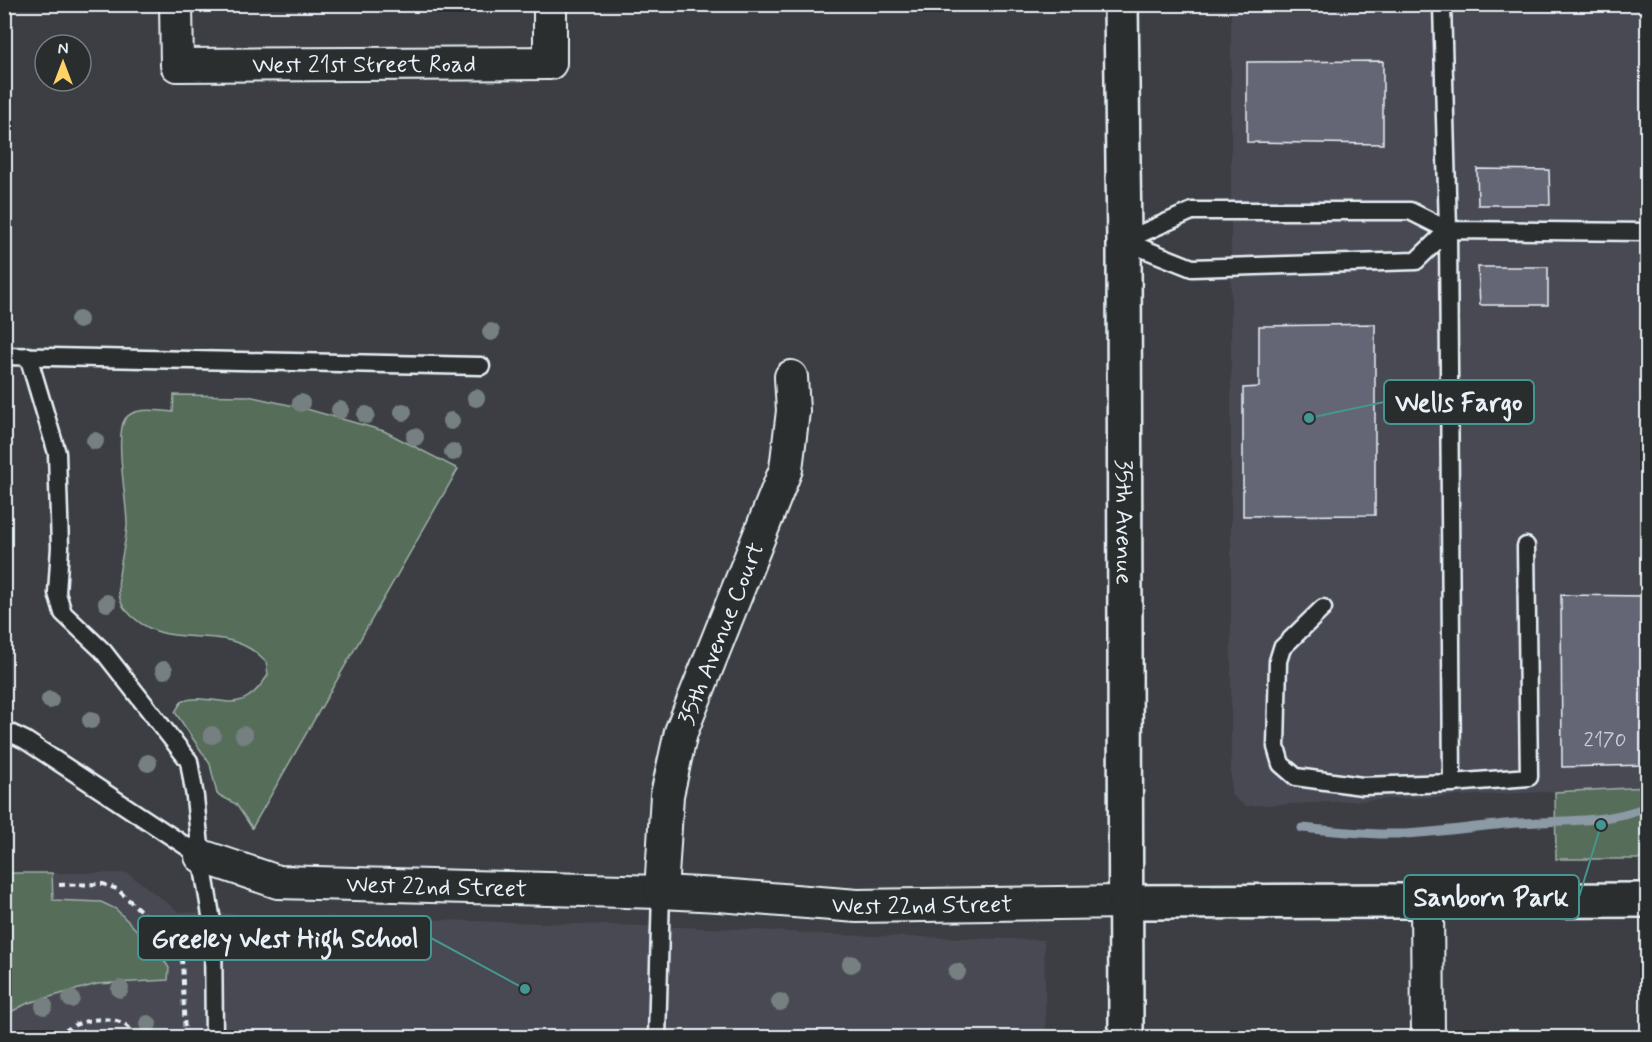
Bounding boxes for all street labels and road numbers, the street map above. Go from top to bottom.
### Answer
street label: West 21st Street Road [252,49,476,82]
street label: 35th Avenue [1108,459,1139,585]
street label: 35th Avenue Court [671,538,772,730]
street label: West 22nd Street [346,870,527,905]
street label: West 22nd Street [830,890,1013,923]

